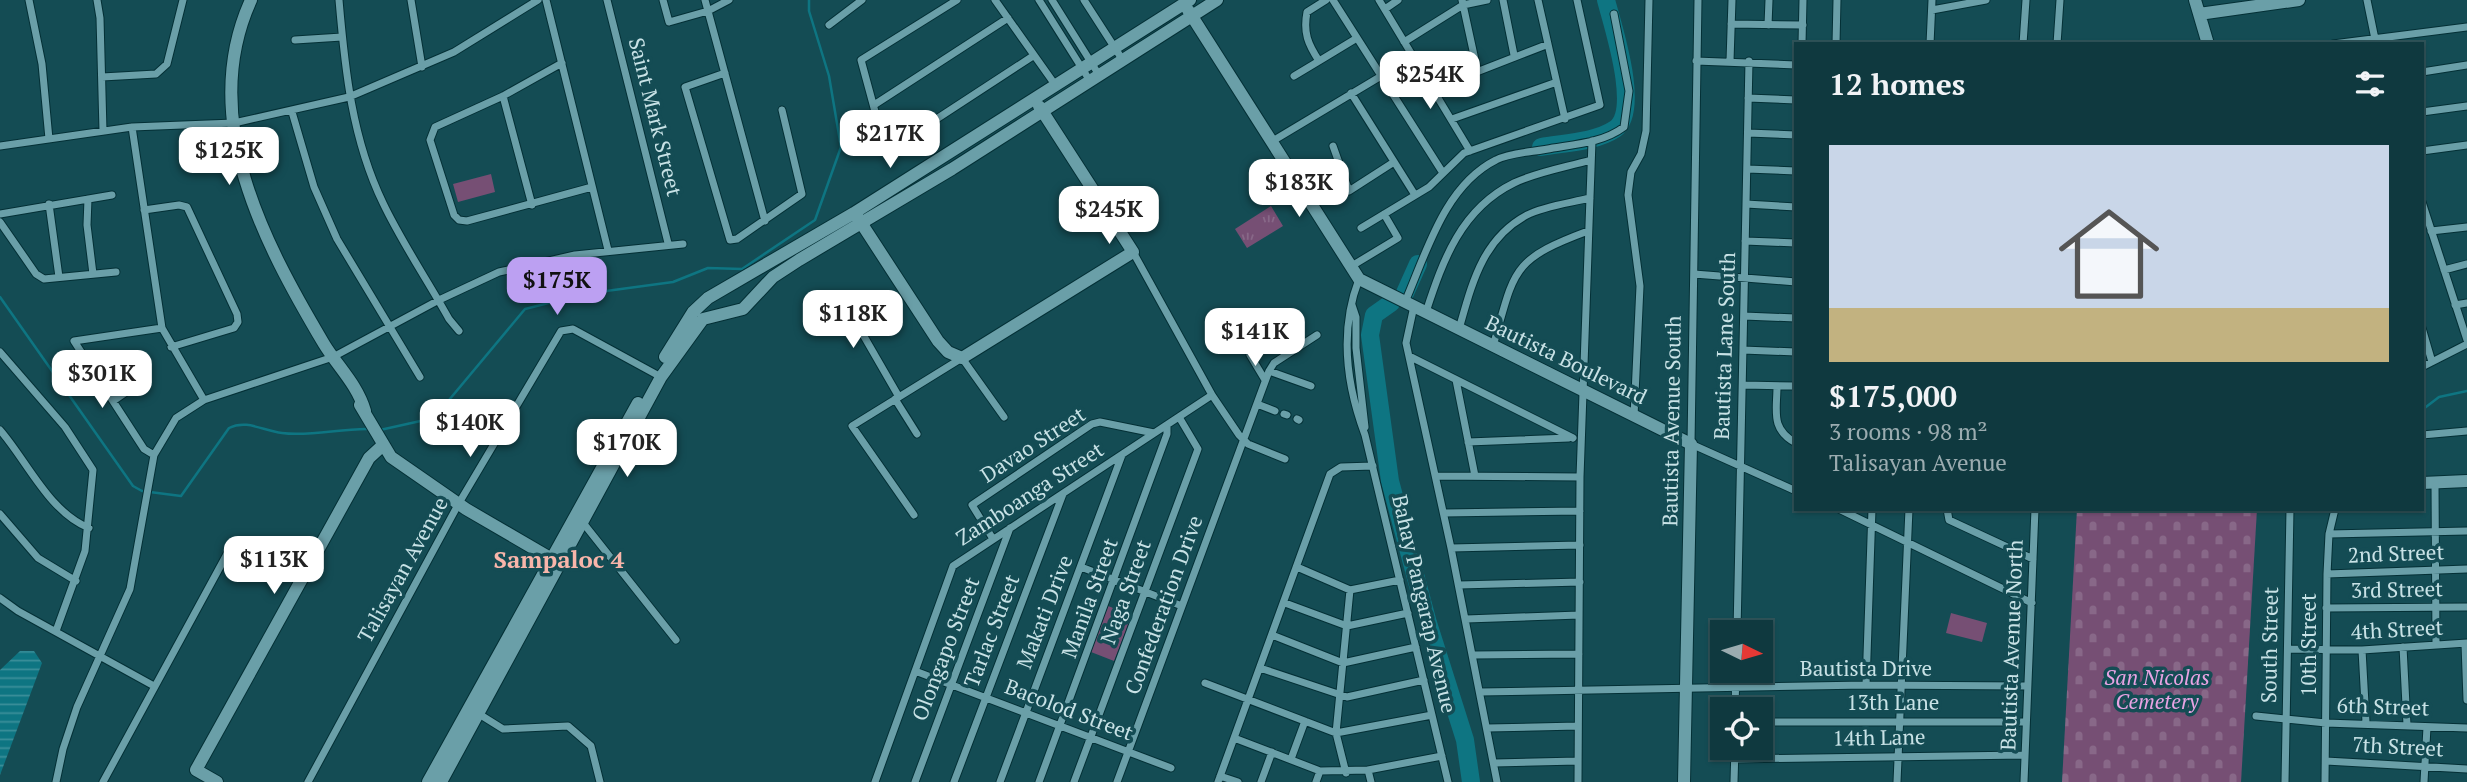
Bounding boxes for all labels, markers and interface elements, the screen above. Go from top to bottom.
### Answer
street label: Saint Mark Street [623,35,689,199]
pin: $254K [1381,52,1479,111]
text: $254K [1396,58,1464,89]
text: 12 homes [1829,64,1965,104]
icon: filters [2351,65,2389,103]
pin: $217K [841,110,939,170]
text: $217K [856,117,924,148]
pin: $125K [180,128,278,187]
text: $125K [195,134,263,165]
pin: $183K [1250,160,1348,219]
text: $183K [1265,166,1333,197]
pin: $245K [1060,187,1158,246]
icon: home [2046,191,2172,317]
text: $245K [1075,193,1143,224]
street label: Bautista Lane South [1707,252,1741,440]
pin: $175K [508,258,606,317]
text: $175K [523,264,591,295]
pin: $118K [804,290,902,350]
text: $118K [819,297,887,328]
pin: $141K [1206,308,1304,368]
street label: Bautista Boulevard [1481,308,1652,410]
text: $141K [1221,315,1289,346]
street label: Bautista Avenue South [1655,315,1687,527]
pin: $301K [53,350,151,410]
text: $301K [68,357,136,388]
text: $175,000 [1829,376,1957,416]
pin: $140K [421,400,519,459]
street label: Davao Street [975,400,1090,488]
text: $140K [436,406,504,437]
text: 3 rooms · 98 m² [1829,416,1988,447]
pin: $170K [578,420,676,479]
text: $170K [593,426,661,457]
street label: Zamboanga Street [950,435,1109,551]
text: Talisayan Avenue [1829,447,2007,478]
street label: Talisayan Avenue [350,492,454,647]
street label: Bahay Pangarap Avenue [1386,492,1464,716]
street label: Confederation Drive [1118,511,1208,698]
street label: Manila Street [1054,534,1124,661]
pin: $113K [225,536,323,596]
street label: Naga Street [1093,536,1157,648]
street label: 2nd Street [2347,537,2445,569]
street label: Bautista Avenue North [1993,539,2029,751]
text: $113K [240,543,308,574]
district label: Sampaloc 4 [494,543,625,575]
street label: Makati Drive [1010,551,1079,672]
street label: Tarlac Street [957,570,1026,691]
street label: Olongapo Street [905,572,985,725]
street label: 3rd Street [2351,574,2443,604]
street label: South Street [2254,586,2284,703]
street label: 10th Street [2294,593,2322,697]
street label: 4th Street [2350,613,2444,645]
north arrow [1710,620,1773,682]
map controls [1710,620,1773,760]
street label: Bautista Drive [1800,654,1932,682]
park label: San Nicolas Cemetery [2104,663,2210,715]
street label: Bacolod Street [1001,672,1138,746]
street label: 13th Lane [1847,688,1939,716]
street label: 6th Street [2336,690,2430,722]
button: locate [1710,697,1773,760]
street label: 14th Lane [1832,722,1926,752]
street label: 7th Street [2352,730,2445,762]

